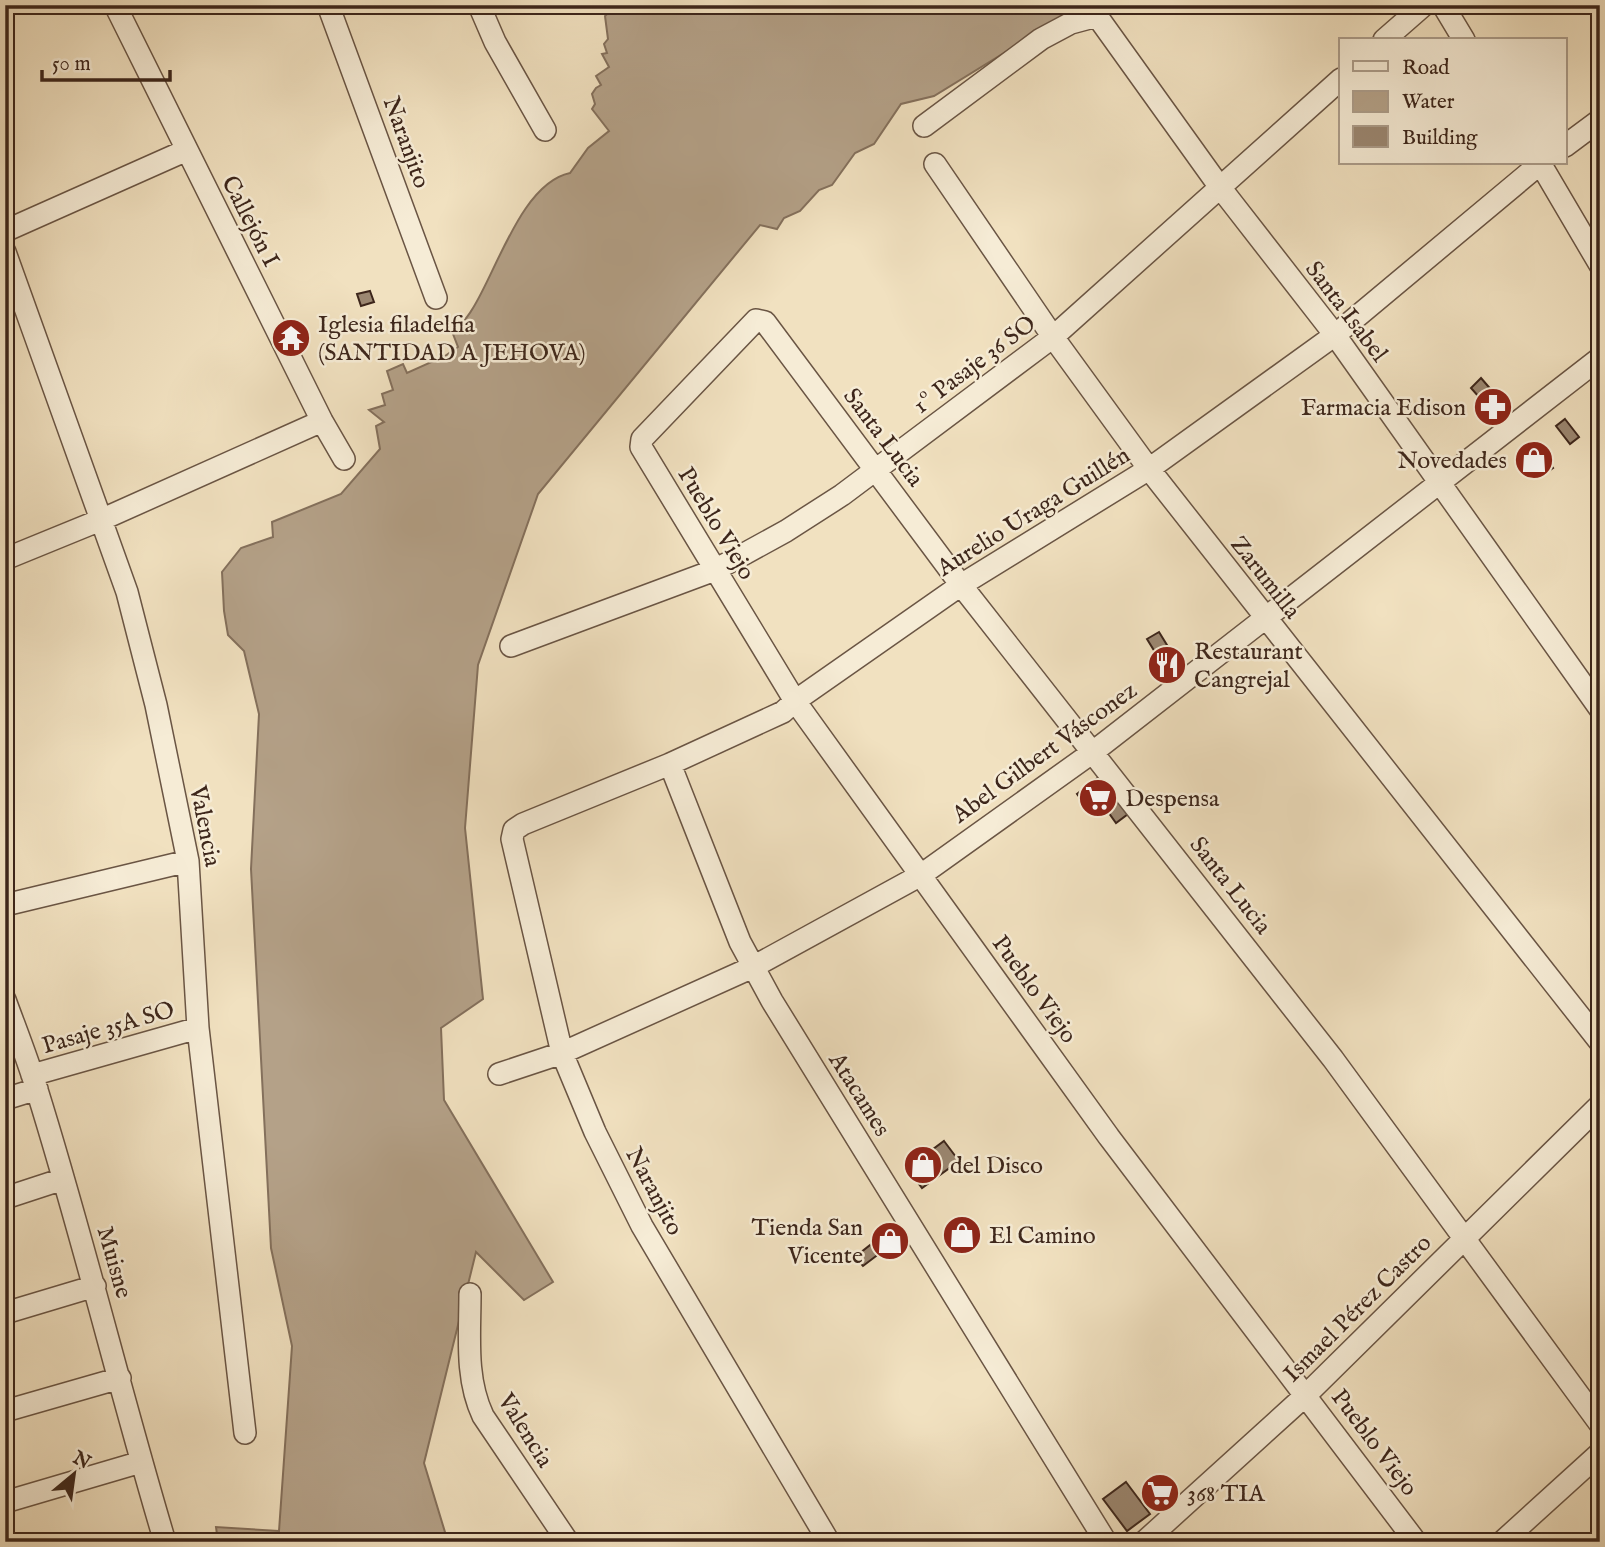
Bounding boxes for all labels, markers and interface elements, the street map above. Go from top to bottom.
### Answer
scale bar [42,38,170,82]
legend [1339,38,1566,164]
text: 50 m [52,51,91,78]
text: Road [1402,55,1450,82]
text: Water [1402,89,1455,116]
street label: Naranjito [375,92,437,193]
text: Building [1402,125,1478,152]
street label: Callejón I [213,171,286,273]
street label: Santa Isabel [1298,255,1394,369]
street label: 1º Pasaje 36 SO [907,309,1042,421]
place label: Iglesia filadelfia (SANTIDAD A JEHOVA) [318,310,586,369]
temple icon: Iglesia filadelfia (SANTIDAD A JEHOVA) [270,317,312,359]
street label: Santa Lucia [836,382,930,494]
pharmacy icon: Farmacia Edison [1472,386,1514,428]
place label: Farmacia Edison [1301,393,1466,424]
shop icon: Novedades [1513,439,1555,481]
street label: Aurelio Uraga Guillén [931,440,1136,585]
place label: Novedades [1397,446,1507,477]
street label: Pueblo Viejo [670,462,762,586]
street label: Zarumilla [1223,530,1307,626]
place label: Restaurant Cangrejal [1194,637,1303,696]
restaurant icon: Restaurant Cangrejal [1146,644,1188,686]
street label: Abel Gilbert Vásconez [946,676,1143,831]
supermarket icon: Despensa [1077,777,1119,819]
street label: Valencia [181,782,228,870]
place label: Despensa [1125,784,1220,815]
street label: Santa Lucia [1182,831,1278,942]
street label: Pueblo Viejo [984,930,1083,1050]
street label: Pasaje 35A SO [39,995,178,1062]
street label: Atacames [820,1046,897,1143]
street label: Naranjito [618,1142,690,1241]
shop icon: del Disco [902,1144,944,1186]
place label: del Disco [950,1151,1043,1182]
place label: Tienda San Vicente [752,1213,863,1272]
shop icon: El Camino [941,1214,983,1256]
shop icon: Tienda San Vicente [869,1220,911,1262]
place label: El Camino [989,1221,1096,1252]
street label: Muisne [89,1223,139,1302]
street label: Ismael Pérez Castro [1277,1228,1439,1390]
street label: Pueblo Viejo [1323,1383,1424,1503]
street label: Valencia [489,1387,560,1474]
north arrow [38,1438,108,1508]
text: N [67,1446,95,1476]
supermarket icon: 368 TIA [1139,1472,1181,1514]
place label: 368 TIA [1187,1479,1266,1510]

